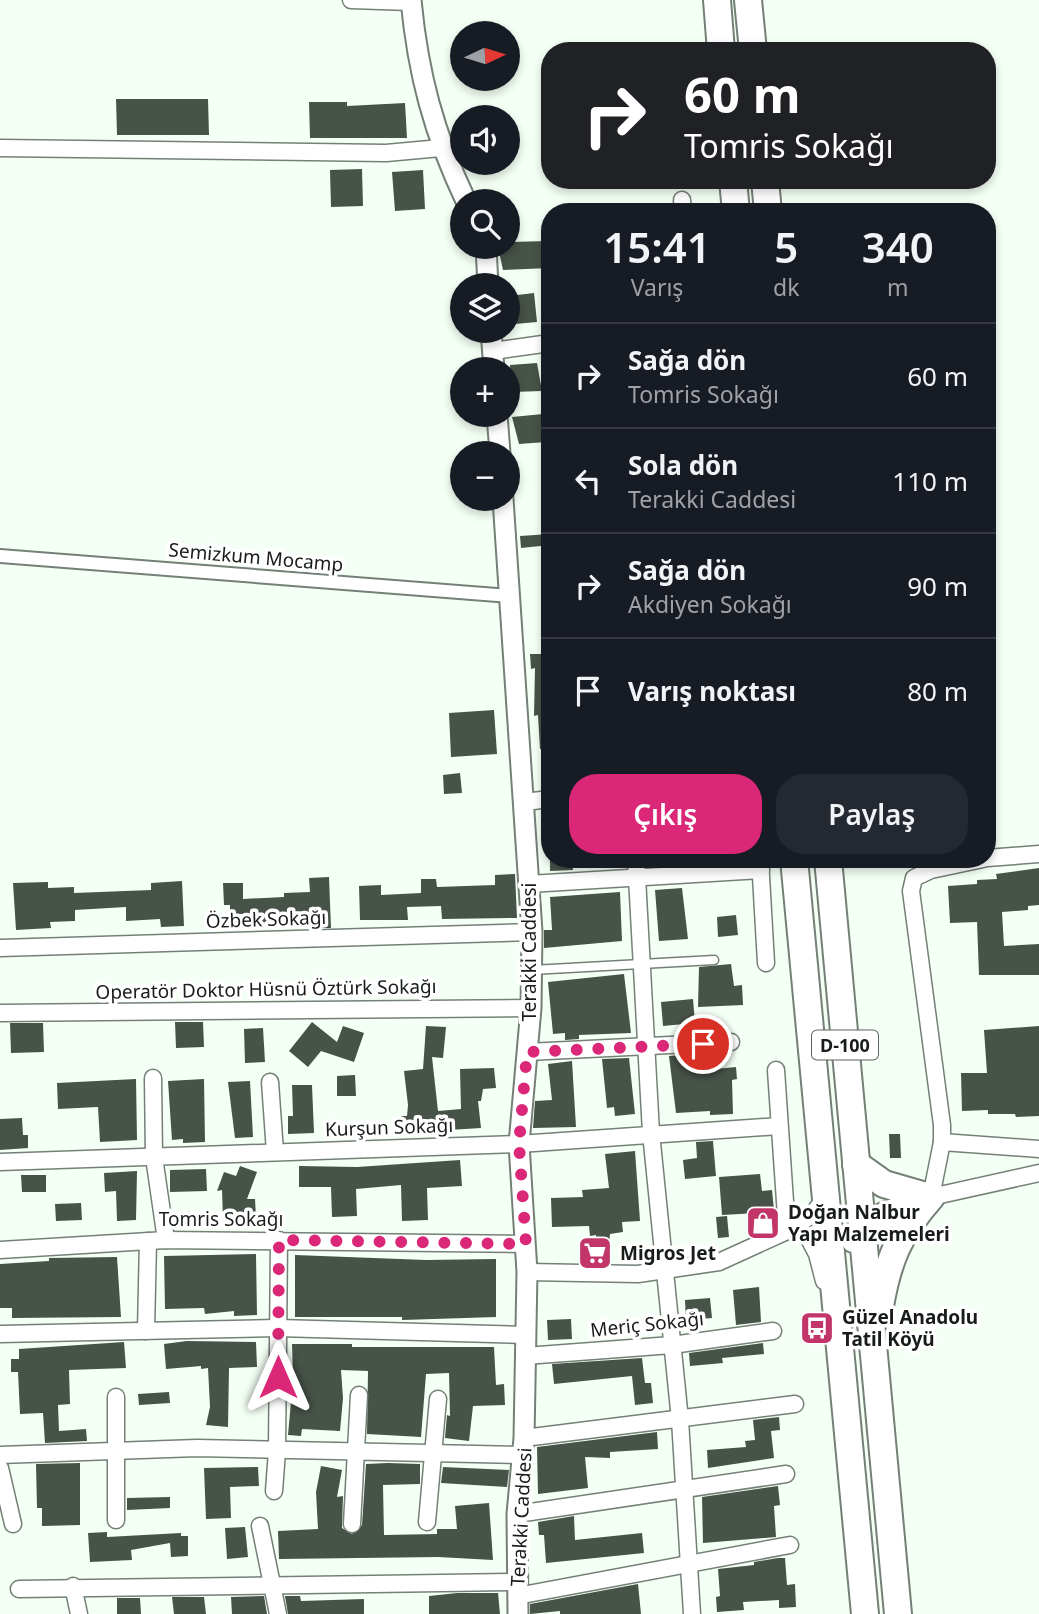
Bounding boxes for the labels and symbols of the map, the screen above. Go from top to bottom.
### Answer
north arrow [450,21,520,91]
street label: Semizkum Mocamp [168,536,344,578]
street label: Terakki Caddesi [516,883,542,1021]
street label: Özbek Sokağı [205,904,327,934]
street label: Operatör Doktor Hüsnü Öztürk Sokağı [95,973,437,1005]
pin [673,1014,733,1074]
road number: D-100 [812,1030,878,1060]
street label: Kurşun Sokağı [324,1112,454,1142]
place label: Doğan Nalbur Yapı Malzemeleri [788,1199,950,1247]
shop icon: Doğan Nalbur Yapı Malzemeleri [744,1204,782,1242]
street label: Tomris Sokağı [159,1206,283,1232]
supermarket icon: Migros Jet [576,1234,614,1272]
place label: Migros Jet [620,1240,716,1266]
place label: Güzel Anadolu Tatil Köyü [842,1304,978,1352]
street label: Meriç Sokağı [589,1305,705,1343]
bus stop icon: Güzel Anadolu Tatil Köyü [798,1309,836,1347]
position arrow [241,1340,315,1414]
street label: Terakki Caddesi [504,1447,538,1587]

